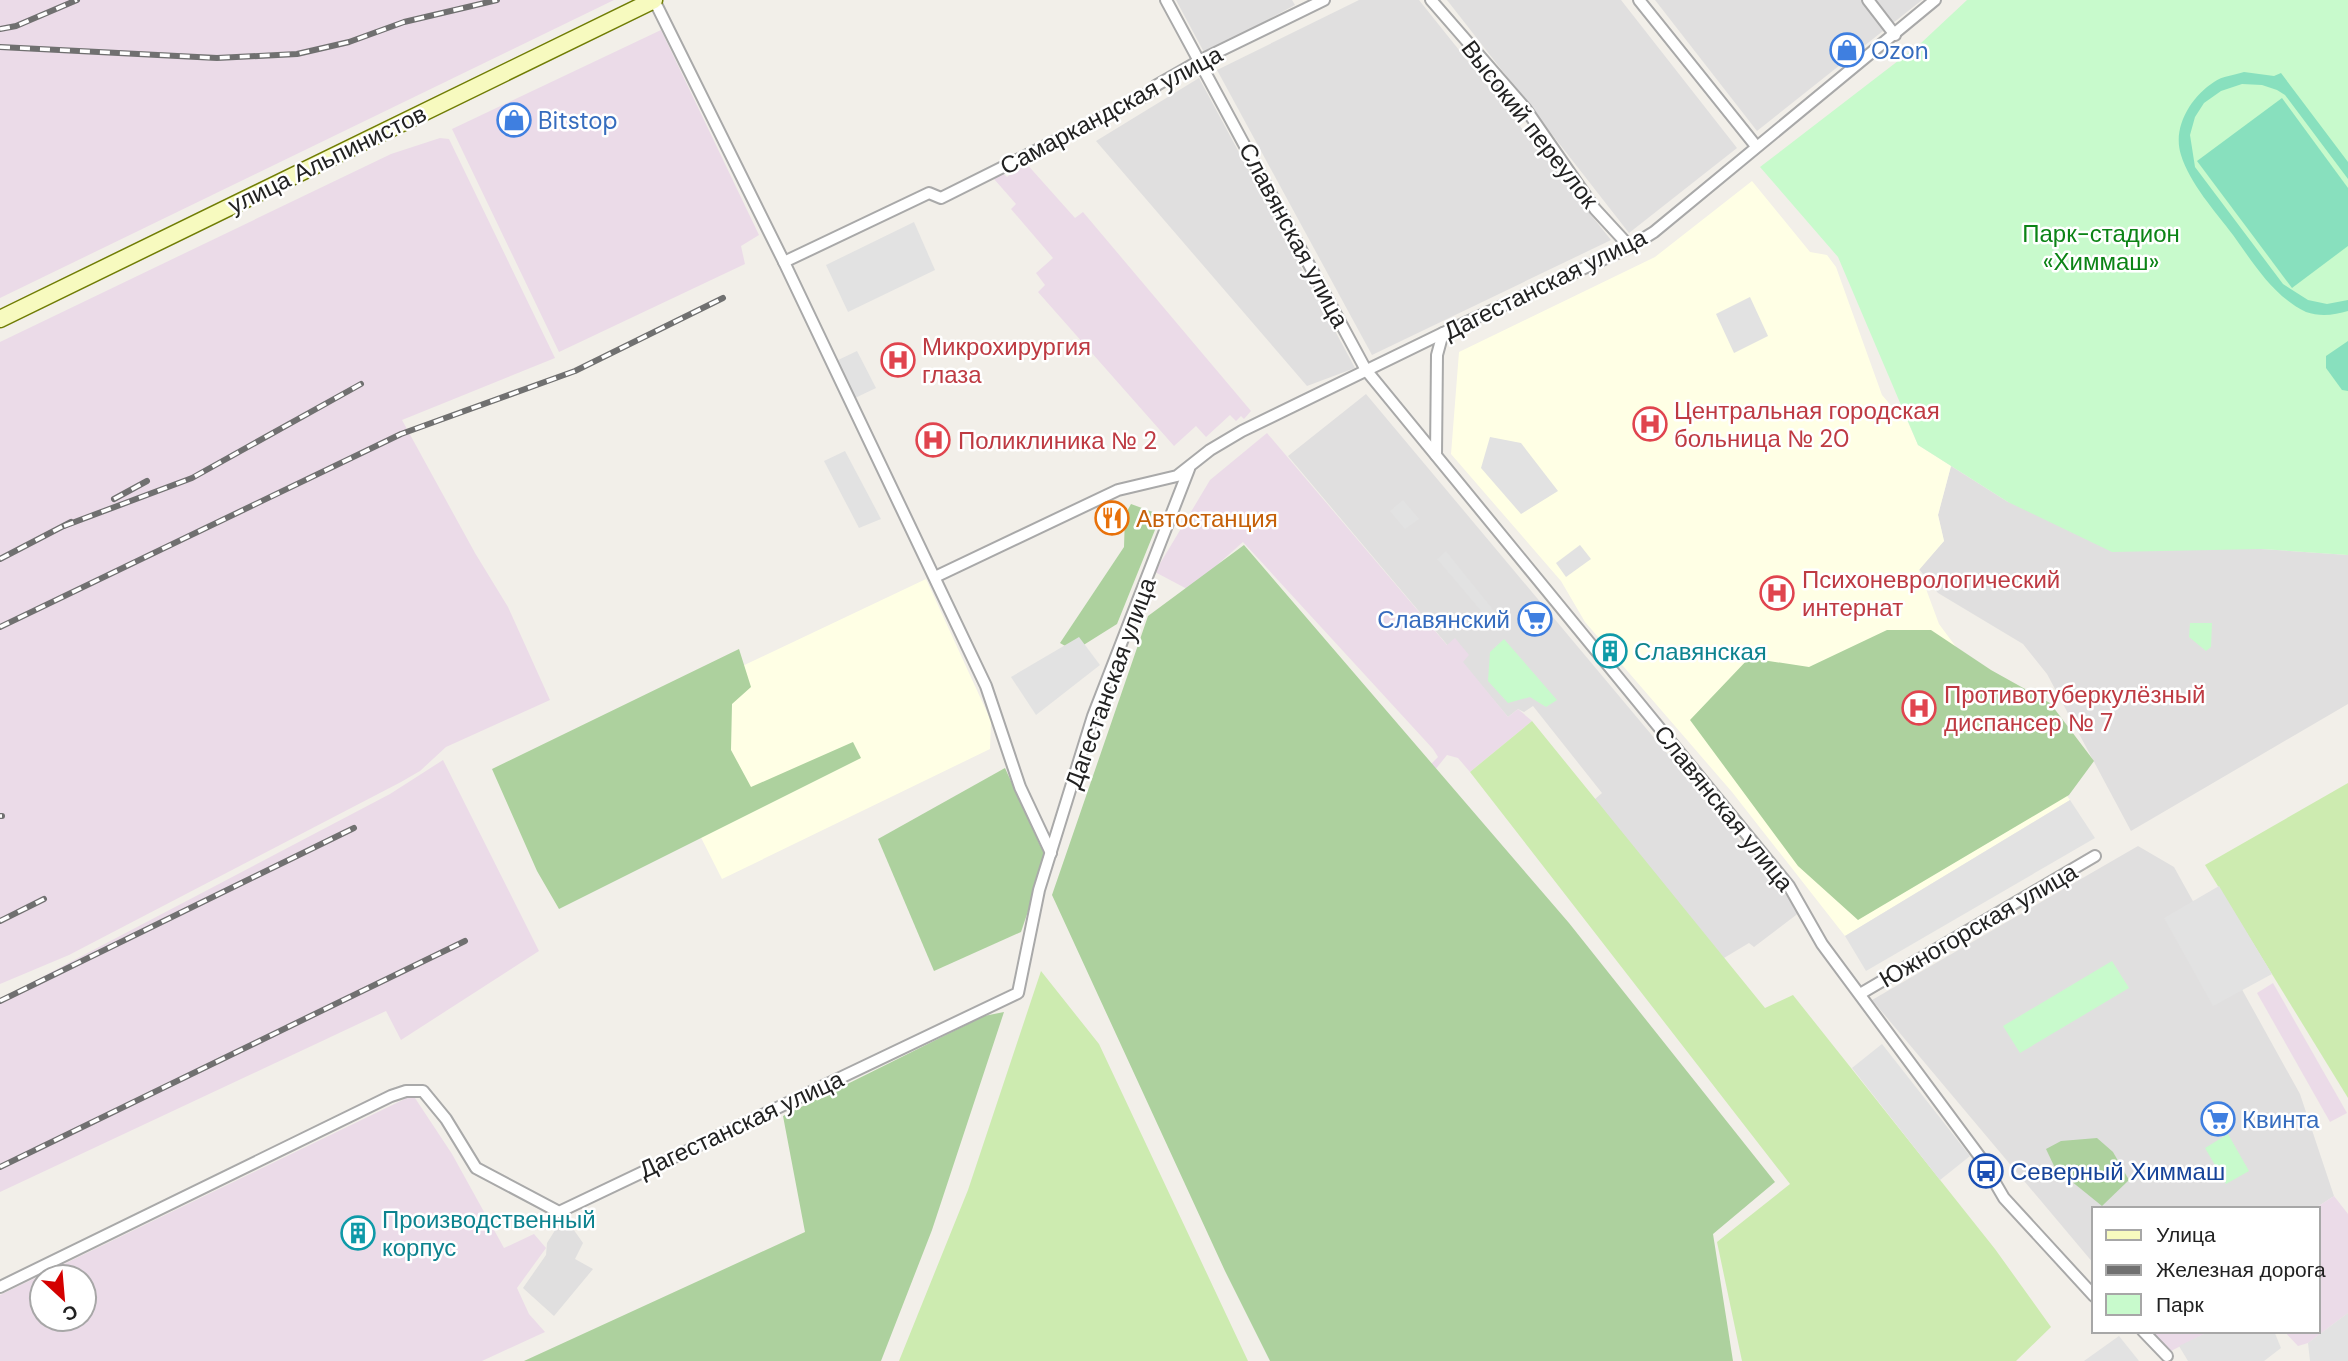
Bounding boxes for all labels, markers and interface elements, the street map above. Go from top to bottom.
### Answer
shop icon: Ozon [1828,31,1866,69]
street label: Высокий переулок [1455,34,1606,215]
place label: Ozon [1871,35,1929,66]
street label: Самаркандская улица [994,38,1228,182]
street label: улица Альпинистов [223,98,431,220]
shop icon: Bitstop [495,101,533,139]
place label: Bitstop [538,105,618,136]
street label: Славянская улица [1232,137,1356,333]
park label: Парк-стадион «Химмаш» [2022,218,2180,277]
street label: Дагестанская улица [1438,221,1652,347]
place label: Микрохирургия глаза [922,331,1091,390]
hospital icon: Микрохирургия глаза [879,341,917,379]
place label: Центральная городская больница № 20 [1674,395,1940,454]
hospital icon: Центральная городская больница № 20 [1631,405,1669,443]
hospital icon: Поликлиника № 2 [914,421,952,459]
place label: Поликлиника № 2 [958,425,1157,456]
restaurant icon: Автостанция [1093,499,1131,537]
place label: Автостанция [1136,503,1278,534]
place label: Психоневрологический интернат [1802,564,2060,623]
street label: Дагестанская улица [1057,573,1163,793]
hospital icon: Психоневрологический интернат [1758,574,1796,612]
supermarket icon: Славянский [1516,600,1554,638]
place label: Славянский [1377,604,1510,635]
building icon: Славянская [1591,632,1629,670]
place label: Славянская [1634,636,1767,667]
place label: Противотуберкулёзный диспансер № 7 [1944,679,2205,738]
hospital icon: Противотуберкулёзный диспансер № 7 [1900,689,1938,727]
street label: Славянская улица [1647,719,1801,898]
street label: Южногорская улица [1873,855,2083,994]
street label: Дагестанская улица [634,1063,849,1185]
supermarket icon: Квинта [2199,1100,2237,1138]
place label: Квинта [2242,1104,2320,1135]
bus stop icon: Северный Химмаш [1967,1152,2005,1190]
place label: Северный Химмаш [2010,1156,2225,1187]
place label: Производственный корпус [382,1204,596,1263]
legend [2092,1207,2320,1333]
building icon: Производственный корпус [339,1214,377,1252]
text: Улица [2156,1221,2216,1249]
text: Железная дорога [2156,1256,2326,1284]
north arrow [28,1263,98,1333]
text: Парк [2156,1291,2204,1319]
text: С [58,1299,82,1327]

